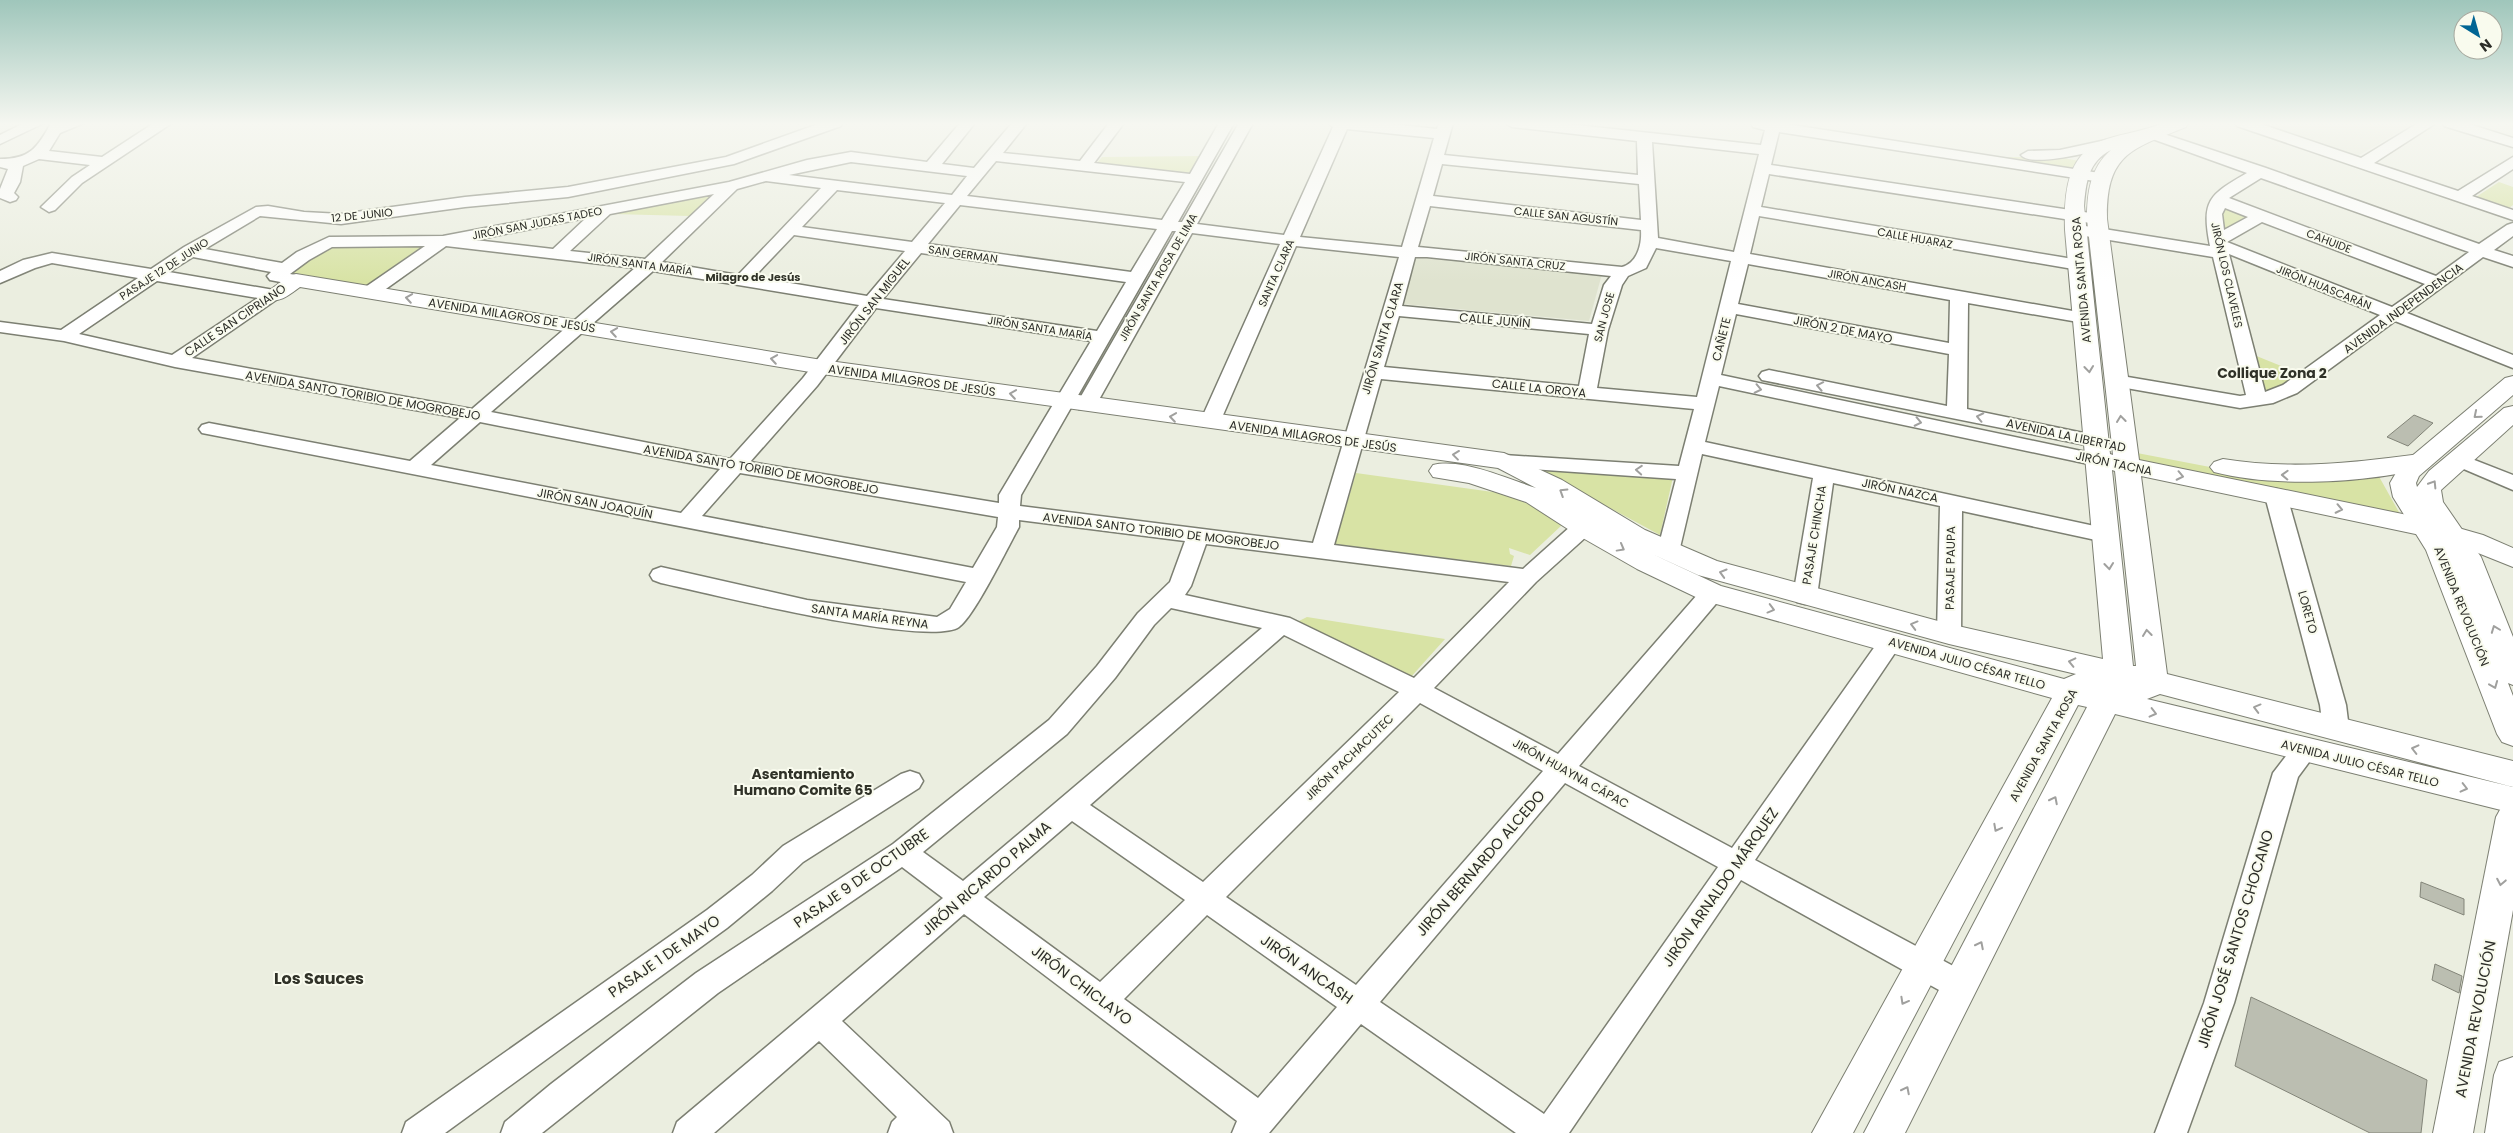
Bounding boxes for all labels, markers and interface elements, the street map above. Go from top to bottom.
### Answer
north arrow [2453,10,2503,60]
text: N [2476,34,2496,57]
street label: JIRÓN SAN JUDAS TADEO [471,202,604,243]
street label: CALLE SAN AGUSTÍN [1513,203,1619,229]
street label: 12 DE JUNIO [331,204,394,226]
street label: JIRÓN SANTA ROSA DE LIMA [1115,210,1202,344]
street label: AVENIDA SANTA ROSA [2067,216,2095,344]
street label: JIRÓN LOS CLAVELES [2207,221,2247,329]
street label: CALLE HUARAZ [1876,223,1954,253]
street label: CAHUIDE [2304,225,2354,257]
street label: PASAJE 12 DE JUNIO [116,234,212,304]
street label: SANTA CLARA [1254,236,1298,309]
street label: SAN GERMAN [927,241,999,267]
street label: JIRÓN SANTA CRUZ [1464,248,1566,274]
street label: JIRÓN SANTA MARÍA [586,249,694,279]
street label: JIRÓN SAN MIGUEL [835,254,913,348]
street label: AVENIDA INDEPENDENCIA [2340,259,2466,357]
street label: JIRÓN HUASCARÁN [2274,261,2374,313]
street label: JIRÓN ANCASH [1826,265,1908,295]
district label: Milagro de Jesús [706,269,800,285]
street label: CALLE SAN CIPRIANO [181,280,289,360]
street label: JIRÓN SANTA CLARA [1357,280,1407,396]
street label: SAN JOSE [1590,290,1618,344]
street label: AVENIDA MILAGROS DE JESÚS [427,293,597,337]
one-way arrow [405,294,413,304]
street label: CALLE JUNÍN [1459,308,1531,332]
street label: JIRÓN 2 DE MAYO [1792,311,1894,347]
street label: JIRÓN SANTA MARÍA [986,312,1094,344]
street label: CAÑETE [1707,315,1735,363]
one-way arrow [610,328,618,338]
one-way arrow [770,354,779,364]
street label: AVENIDA MILAGROS DE JESÚS [827,360,997,400]
district label: Collique Zona 2 [2217,363,2327,383]
street label: AVENIDA SANTO TORIBIO DE MOGROBEJO [244,366,482,424]
one-way arrow [2083,366,2094,374]
street label: CALLE LA OROYA [1491,375,1587,401]
one-way arrow [1816,381,1825,391]
one-way arrow [1754,383,1763,394]
one-way arrow [1008,390,1017,400]
one-way arrow [2473,410,2482,419]
one-way arrow [1169,412,1177,423]
one-way arrow [1975,412,1984,423]
street label: AVENIDA LA LIBERTAD [2005,414,2127,456]
one-way arrow [2116,415,2127,423]
street label: AVENIDA MILAGROS DE JESÚS [1228,416,1398,456]
one-way arrow [1913,416,1922,427]
street label: AVENIDA SANTO TORIBIO DE MOGROBEJO [642,440,880,498]
street label: JIRÓN TACNA [2074,447,2154,479]
one-way arrow [1452,450,1460,461]
one-way arrow [1635,465,1643,476]
one-way arrow [2281,469,2289,480]
one-way arrow [2176,471,2185,481]
street label: JIRÓN NAZCA [1860,474,1940,506]
one-way arrow [2427,480,2437,489]
street label: JIRÓN SAN JOAQUÍN [536,483,654,523]
street label: PASAJE CHINCHA [1798,484,1830,586]
one-way arrow [1559,489,1568,498]
one-way arrow [2335,504,2344,514]
street label: AVENIDA SANTO TORIBIO DE MOGROBEJO [1042,508,1280,554]
street label: PASAJE PAUPA [1941,526,1959,610]
one-way arrow [1616,542,1625,552]
street label: AVENIDA REVOLUCIÓN [2430,544,2494,668]
one-way arrow [2103,562,2114,570]
one-way arrow [1719,568,1728,578]
street label: LORETO [2294,589,2322,635]
street label: SANTA MARÍA REYNA [810,599,930,633]
one-way arrow [1766,603,1774,613]
one-way arrow [1910,620,1918,630]
one-way arrow [2491,625,2501,633]
one-way arrow [2142,629,2153,637]
street label: AVENIDA JULIO CÉSAR TELLO [1887,632,2047,694]
one-way arrow [2067,657,2076,668]
one-way arrow [2488,680,2498,689]
street label: AVENIDA SANTA ROSA [2005,685,2081,805]
one-way arrow [2254,704,2262,714]
one-way arrow [2148,707,2157,718]
street label: JIRÓN PACHACUTEC [1301,710,1397,804]
street label: JIRÓN HUAYNA CÁPAC [1510,734,1632,812]
street label: AVENIDA JULIO CÉSAR TELLO [2279,735,2441,791]
one-way arrow [2410,744,2419,755]
district label: Asentamiento Humano Comite 65 [733,764,873,800]
one-way arrow [2459,782,2468,793]
street label: JIRÓN BERNARDO ALCEDO [1411,785,1550,941]
one-way arrow [2048,796,2058,805]
street label: JIRÓN ARNALDO MÁRQUEZ [1657,803,1783,971]
street label: JIRÓN RICARDO PALMA [917,816,1055,940]
one-way arrow [1994,822,2004,831]
street label: PASAJE 9 DE OCTUBRE [789,823,933,933]
street label: JIRÓN JOSÉ SANTOS CHOCANO [2192,827,2278,1051]
one-way arrow [2496,878,2506,886]
street label: PASAJE 1 DE MAYO [604,909,724,1002]
street label: JIRÓN ANCASH [1256,929,1358,1009]
street label: AVENIDA REVOLUCIÓN [2449,939,2501,1099]
street label: JIRÓN CHICLAYO [1027,940,1137,1030]
one-way arrow [1974,941,1984,950]
district label: Los Sauces [274,967,364,990]
one-way arrow [1900,996,1910,1005]
one-way arrow [1900,1086,1910,1095]

